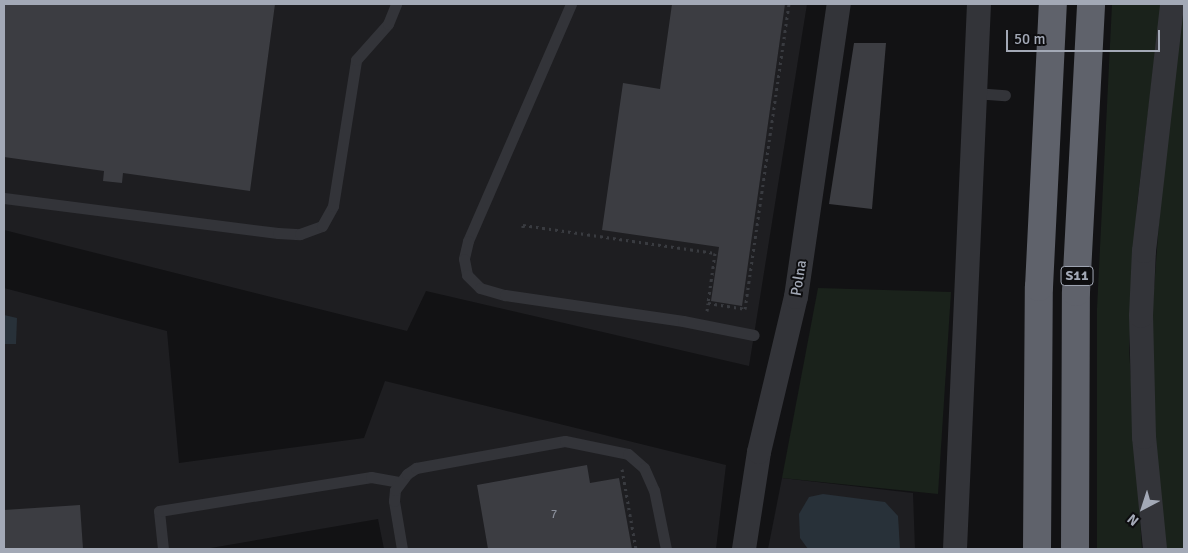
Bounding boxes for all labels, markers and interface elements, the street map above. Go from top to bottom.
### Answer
scale bar [1008,20,1162,52]
text: 50 m [1014,30,1045,48]
street label: Polna [787,259,811,297]
road number: S11 [1060,264,1094,288]
north arrow [1118,483,1168,533]
house number: 7 [551,508,557,522]
text: N [1124,510,1142,530]

